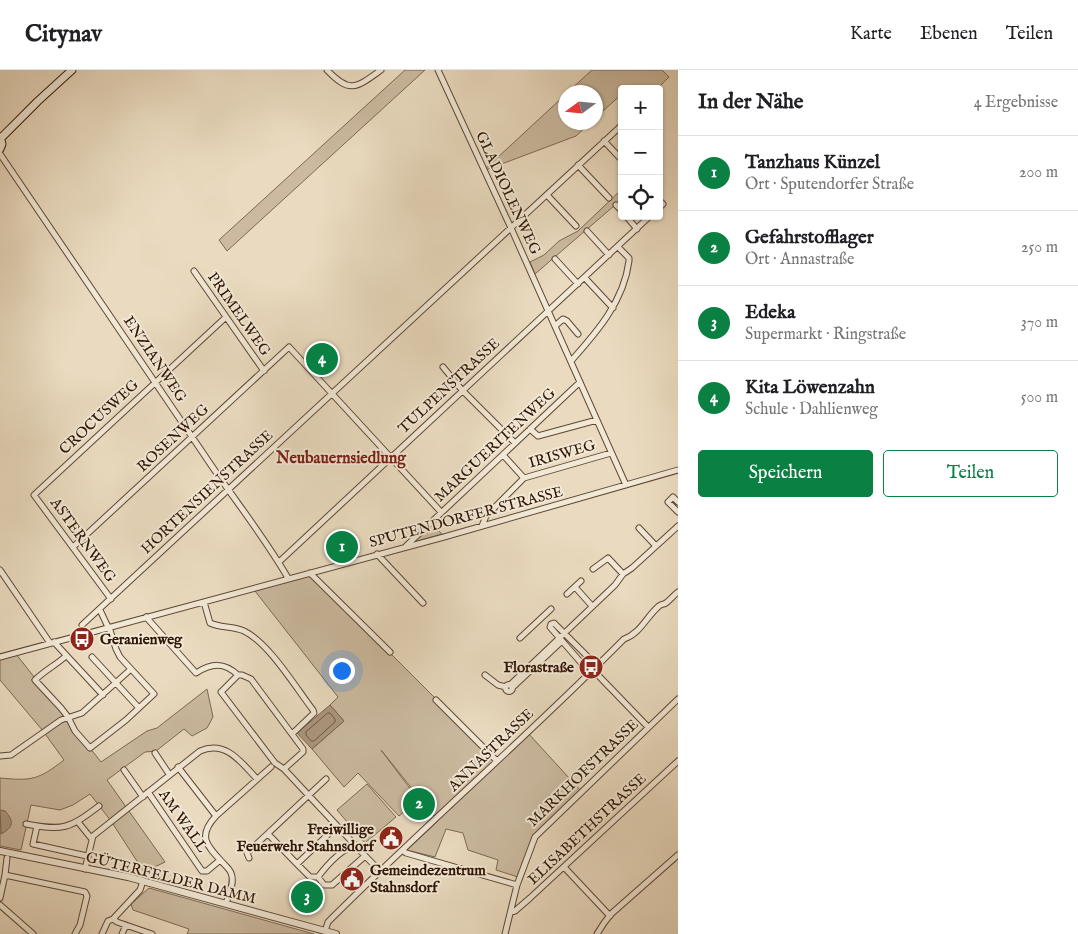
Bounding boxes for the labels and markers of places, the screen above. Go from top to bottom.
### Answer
pin: 4 [306,340,338,378]
pin: 1 [326,528,358,566]
bus stop icon: Geranienweg [69,626,95,652]
place label: Geranienweg [100,630,183,649]
bus stop icon: Florastraße [578,654,604,680]
place label: Florastraße [503,658,574,677]
pin: 2 [403,785,435,823]
place label: Freiwillige Feuerwehr Stahnsdorf [237,820,377,856]
public building icon: Freiwillige Feuerwehr Stahnsdorf [378,825,404,851]
place label: Gemeindezentrum Stahnsdorf [370,861,486,897]
public building icon: Gemeindezentrum Stahnsdorf [339,866,365,892]
pin: 3 [291,878,323,916]

